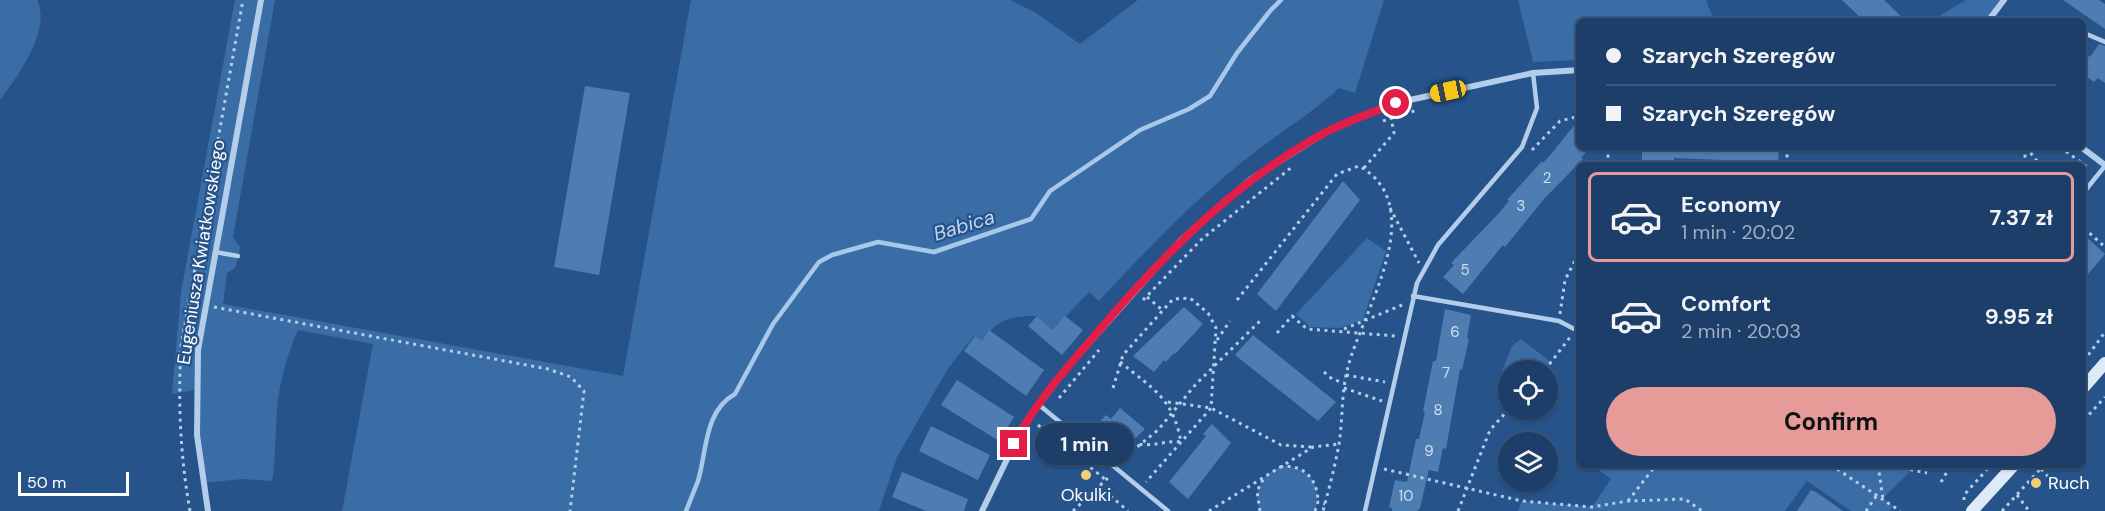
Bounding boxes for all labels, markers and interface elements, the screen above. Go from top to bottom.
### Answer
text: Szarych Szeregów [1642,41,1835,70]
car [1429,78,1467,104]
route start [1382,89,1409,116]
text: Szarych Szeregów [1642,99,1835,128]
street label: Eugeniusza Kwiatkowskiego [171,138,231,366]
house number: 2 [1543,168,1551,188]
icon: car [1609,190,1663,244]
text: Economy [1681,190,1781,219]
house number: 3 [1517,196,1525,216]
water label: Babica [930,203,998,247]
text: 7.37 zł [1990,203,2053,232]
text: 1 min · 20:02 [1681,219,1795,245]
house number: 5 [1460,260,1470,280]
icon: car [1609,289,1663,343]
text: Comfort [1681,289,1771,318]
text: 9.95 zł [1985,302,2053,331]
text: 2 min · 20:03 [1681,318,1801,344]
house number: 6 [1450,322,1460,342]
map controls [1498,360,1558,492]
button: locate [1498,360,1558,420]
house number: 7 [1442,363,1450,383]
button: Confirm [1606,387,2056,456]
house number: 8 [1433,400,1443,420]
callout: 1 min [1035,423,1134,465]
route end [1000,430,1027,457]
text: 1 min [1060,431,1109,457]
button: layers [1498,432,1558,492]
house number: 9 [1424,441,1434,461]
marker: Okulki [1079,468,1093,482]
scale bar [18,469,129,496]
place label: Ruch [2048,471,2090,495]
text: 50 m [27,472,66,493]
marker: Ruch [2029,476,2043,490]
place label: Okulki [1061,483,1111,507]
house number: 10 [1399,486,1413,506]

